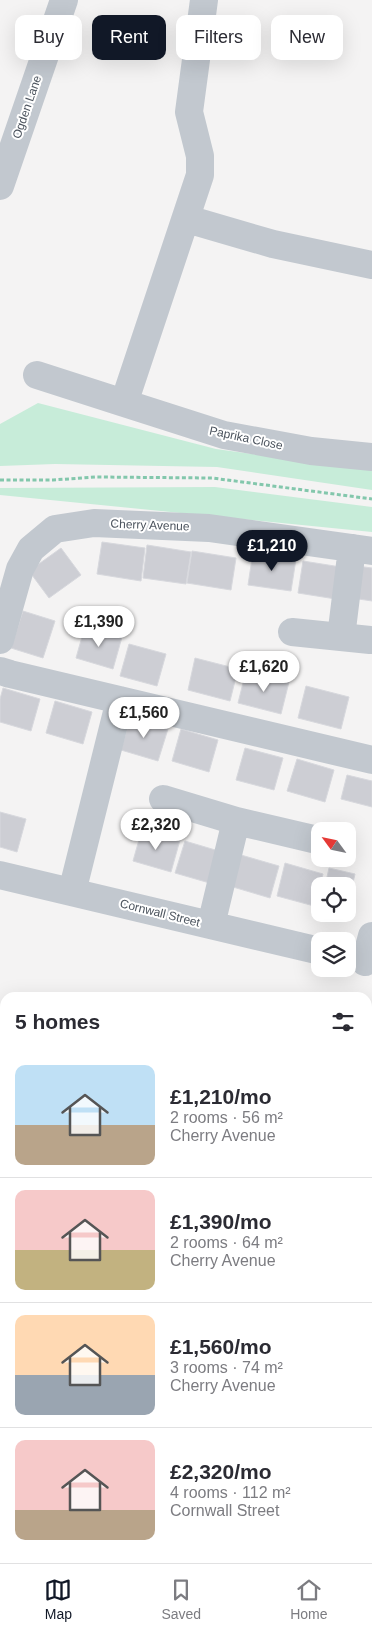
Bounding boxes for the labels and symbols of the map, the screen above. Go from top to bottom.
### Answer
street label: Ogden Lane [10,73,44,141]
street label: Paprika Close [208,423,284,453]
street label: Cherry Avenue [110,517,190,533]
pin: £1,210 [231,530,313,572]
pin: £1,390 [58,606,140,648]
pin: £1,620 [223,650,305,693]
pin: £1,560 [103,696,185,739]
pin: £2,320 [115,808,197,851]
north arrow [311,822,356,868]
street label: Cornwall Street [119,896,202,930]

